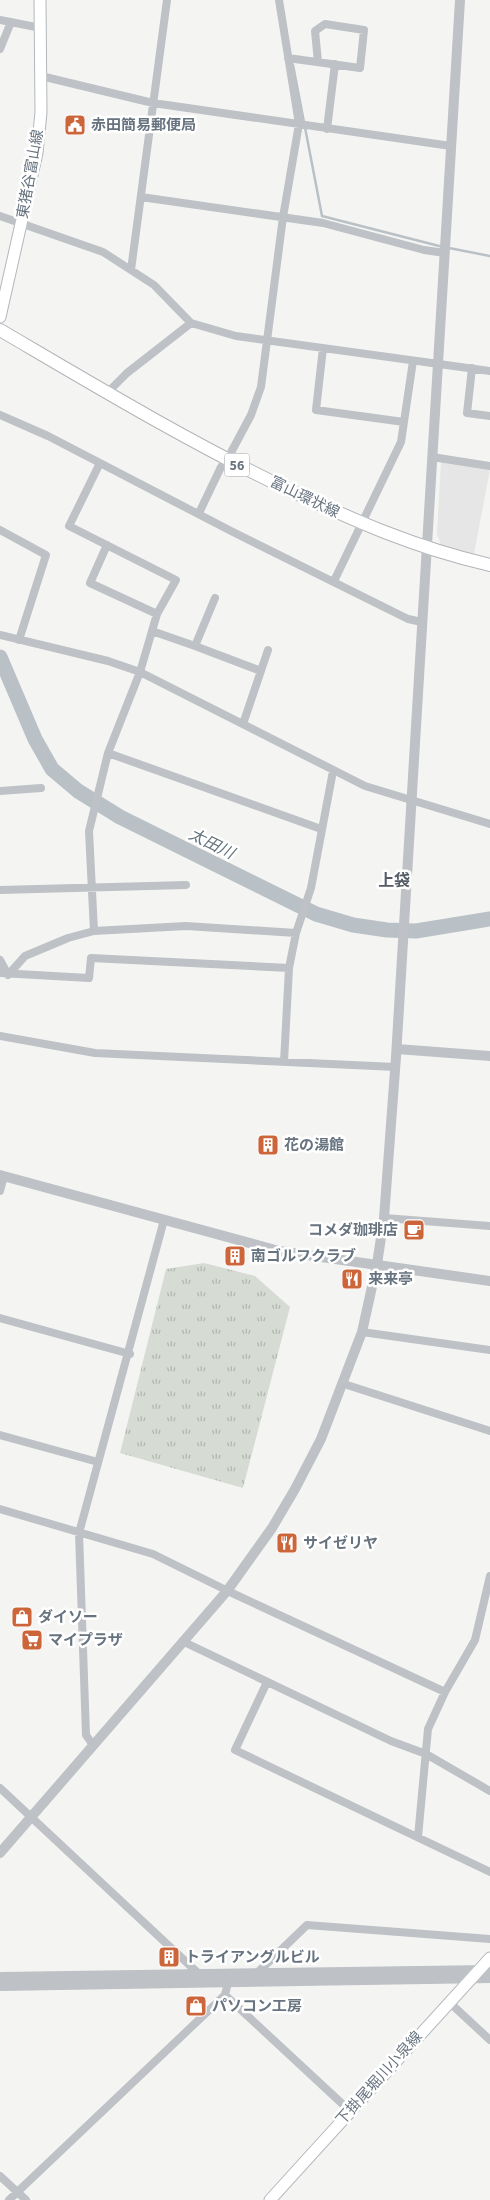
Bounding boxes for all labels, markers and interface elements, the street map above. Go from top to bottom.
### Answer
public building icon: 赤田簡易郵便局 [63,113,87,137]
place label: 赤田簡易郵便局 [91,115,196,136]
street label: 東猪谷富山線 [12,128,49,220]
road number: 56 [224,454,250,476]
street label: 富山環状線 [266,472,343,523]
water label: 太田川 [185,823,240,865]
district label: 上袋 [378,870,410,892]
building icon: 花の湯館 [256,1133,280,1157]
place label: 花の湯館 [284,1135,344,1156]
cafe icon: コメダ珈琲店 [402,1218,426,1242]
place label: コメダ珈琲店 [308,1220,398,1241]
building icon: 南ゴルフクラブ [223,1244,247,1268]
place label: 南ゴルフクラブ [251,1246,356,1267]
restaurant icon: 来来亭 [340,1267,364,1291]
place label: 来来亭 [368,1269,413,1290]
restaurant icon: サイゼリヤ [275,1531,299,1555]
place label: サイゼリヤ [303,1533,378,1554]
shop icon: ダイソー [10,1605,34,1629]
place label: ダイソー [38,1607,98,1628]
supermarket icon: マイプラザ [20,1628,44,1652]
place label: マイプラザ [48,1630,123,1651]
building icon: トライアングルビル [157,1945,181,1969]
place label: トライアングルビル [185,1947,319,1968]
shop icon: パソコン工房 [184,1994,208,2018]
place label: パソコン工房 [212,1996,302,2017]
street label: 下掛尾堀川小泉線 [331,2027,427,2130]

